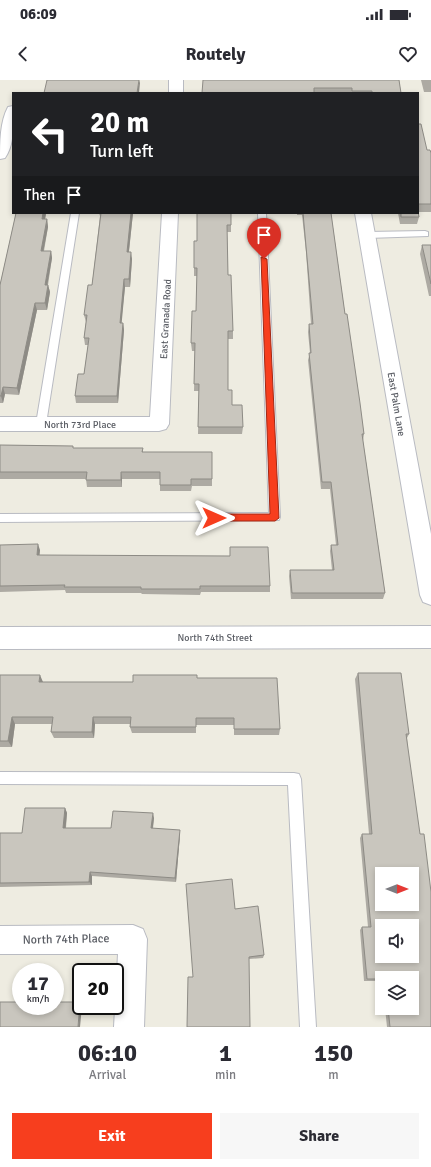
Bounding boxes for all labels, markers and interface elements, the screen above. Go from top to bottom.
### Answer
text: 06:09 [20,5,57,23]
icon: back [12,43,34,65]
text: Routely [186,43,245,65]
icon: heart [397,43,419,65]
text: 20 m [90,106,149,140]
icon: left [24,108,76,160]
text: Turn left [90,140,153,162]
icon: arrive [63,184,85,206]
text: Then [24,186,55,204]
pin [247,218,281,259]
icon: arrive [253,224,275,246]
street label: East Granada Road [158,279,174,359]
street label: East Palm Lane [384,371,408,437]
street label: North 73rd Place [44,419,116,431]
position arrow [193,497,235,539]
street label: North 74th Street [177,632,253,644]
north arrow [375,867,419,911]
map controls [375,867,419,1015]
button: sound [375,919,419,963]
street label: North 74th Place [23,931,110,948]
speed limit sign: 20 [72,963,124,1015]
text: 17 [27,971,49,996]
button: layers [375,971,419,1015]
text: km/h [27,993,49,1005]
text: 06:10 [78,1038,137,1068]
text: 1 [219,1038,232,1068]
text: 150 [314,1038,353,1068]
text: Arrival [89,1067,126,1083]
text: min [215,1067,236,1083]
text: m [328,1067,339,1083]
button: Exit [12,1113,212,1159]
button: Share [220,1113,419,1159]

